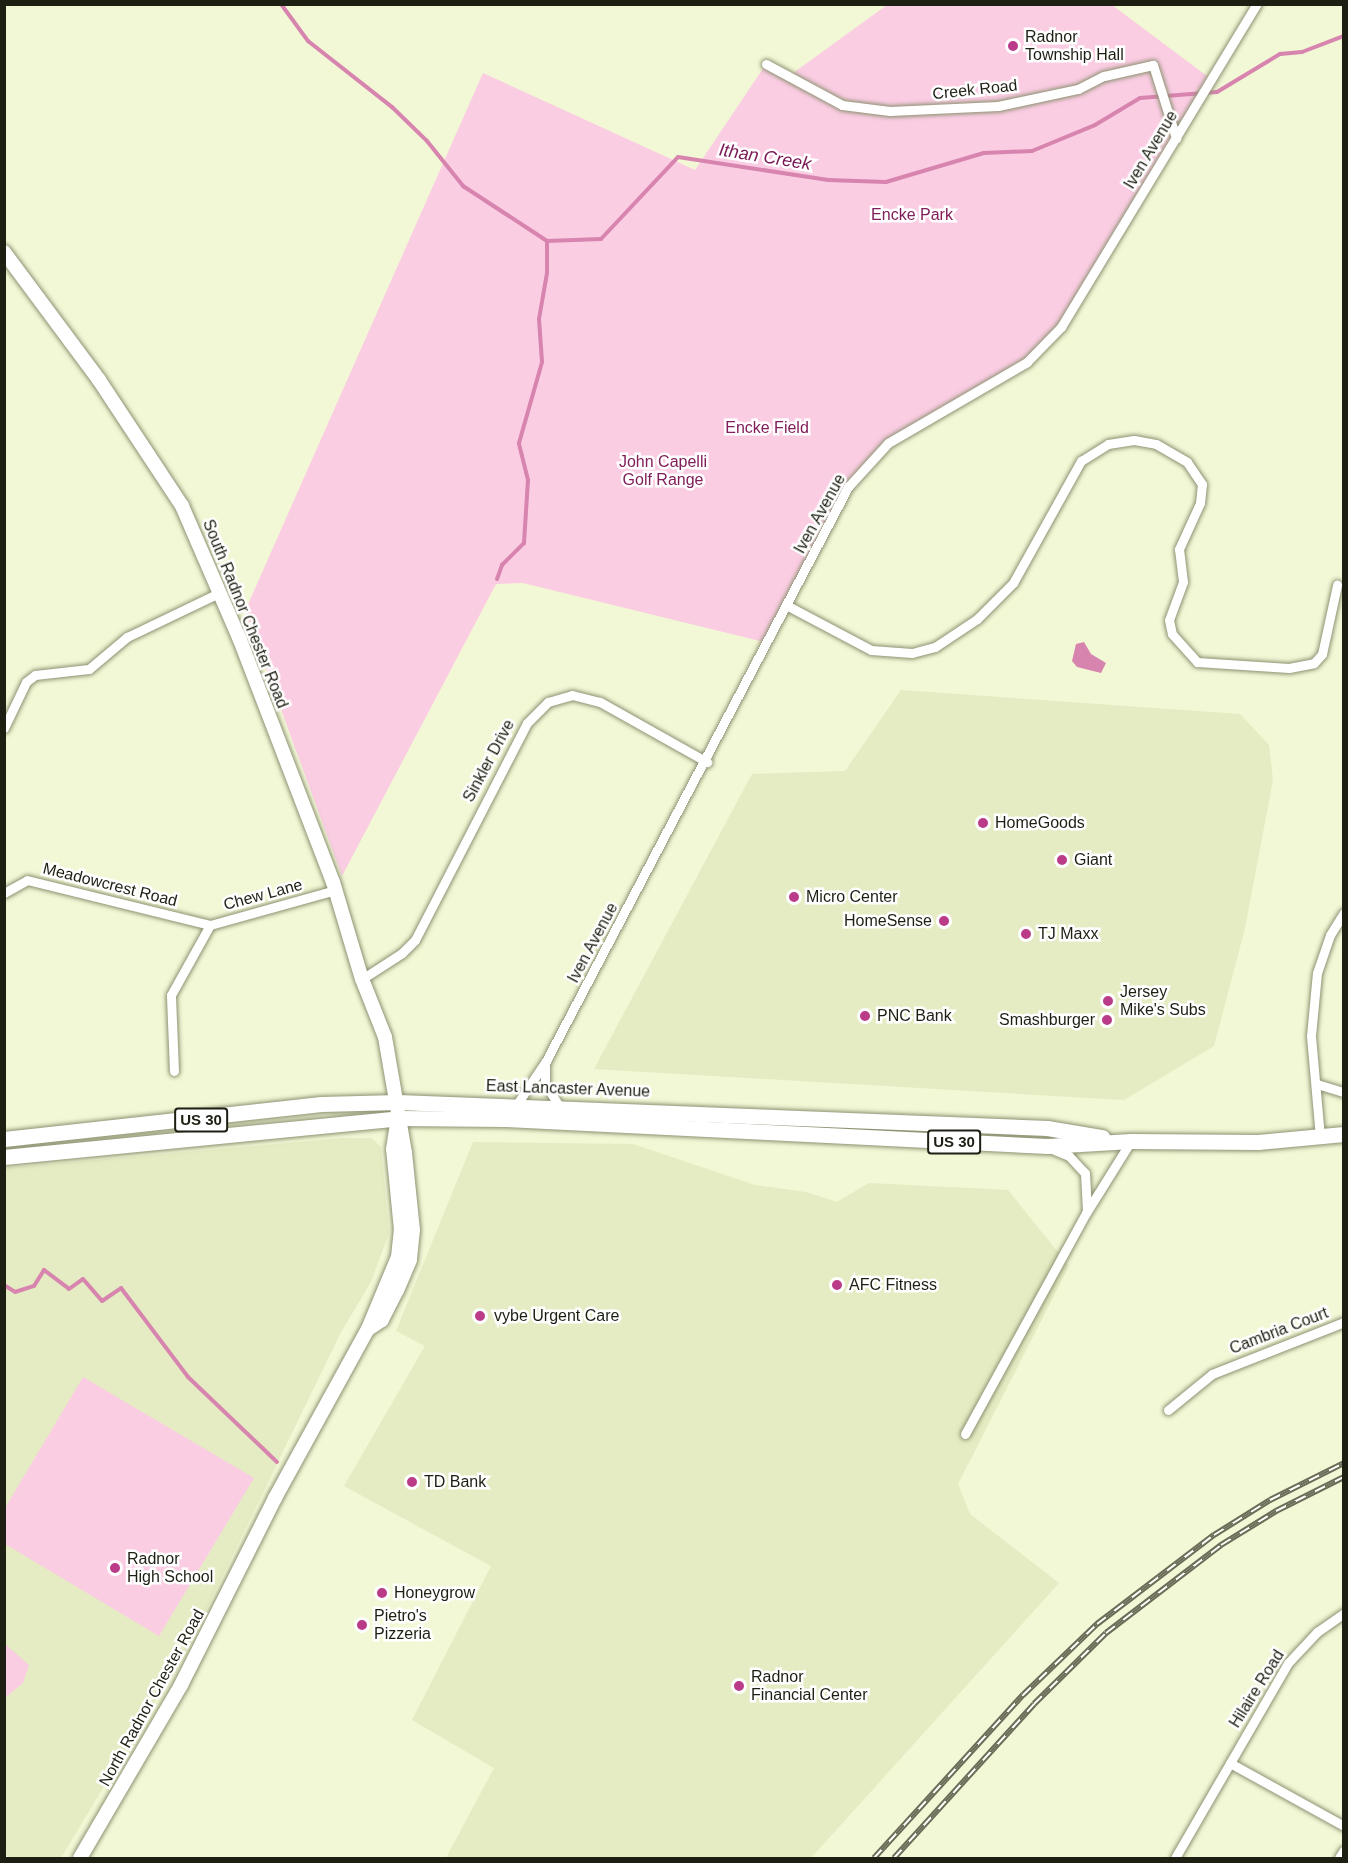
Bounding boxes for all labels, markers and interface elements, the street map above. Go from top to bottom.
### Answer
place label: Radnor Township Hall [1025,27,1124,65]
marker: Radnor Township Hall [1006,39,1020,53]
street label: Creek Road [932,76,1018,104]
street label: Iven Avenue [1120,107,1182,193]
water label: Ithan Creek [717,139,813,175]
park label: Encke Park [871,205,953,225]
park label: Encke Field [725,418,809,438]
park label: John Capelli Golf Range [619,452,707,490]
street label: Iven Avenue [790,471,850,557]
street label: South Radnor Chester Road [198,517,292,711]
street label: Sinkler Drive [459,716,519,806]
place label: HomeGoods [995,813,1085,833]
marker: HomeGoods [976,816,990,830]
place label: Giant [1074,850,1112,870]
marker: Giant [1055,853,1069,867]
street label: Meadowcrest Road [41,859,179,911]
street label: Chew Lane [221,875,305,915]
place label: Micro Center [806,887,898,907]
marker: Micro Center [787,890,801,904]
street label: Iven Avenue [564,899,622,987]
place label: HomeSense [844,911,932,931]
marker: HomeSense [937,914,951,928]
place label: TJ Maxx [1038,924,1098,944]
marker: TJ Maxx [1019,927,1033,941]
place label: Jersey Mike's Subs [1120,982,1206,1020]
marker: Jersey Mike's Subs [1101,994,1115,1008]
place label: PNC Bank [877,1006,952,1026]
marker: PNC Bank [858,1009,872,1023]
place label: Smashburger [999,1010,1095,1030]
marker: Smashburger [1100,1013,1114,1027]
street label: East Lancaster Avenue [485,1077,651,1101]
road number: US 30 [174,1108,228,1132]
road number: US 30 [927,1130,981,1154]
place label: AFC Fitness [849,1275,937,1295]
marker: AFC Fitness [830,1278,844,1292]
street label: Cambria Court [1227,1303,1331,1359]
place label: vybe Urgent Care [494,1306,619,1326]
marker: vybe Urgent Care [471,1307,489,1325]
place label: TD Bank [424,1472,486,1492]
marker: TD Bank [405,1475,419,1489]
place label: Radnor High School [127,1549,213,1587]
marker: Radnor High School [108,1561,122,1575]
place label: Honeygrow [394,1583,475,1603]
marker: Honeygrow [375,1586,389,1600]
street label: North Radnor Chester Road [95,1606,209,1790]
place label: Pietro's Pizzeria [374,1606,431,1644]
marker: Pietro's Pizzeria [355,1618,369,1632]
street label: Hilaire Road [1226,1647,1288,1731]
place label: Radnor Financial Center [751,1667,868,1705]
marker: Radnor Financial Center [732,1679,746,1693]

